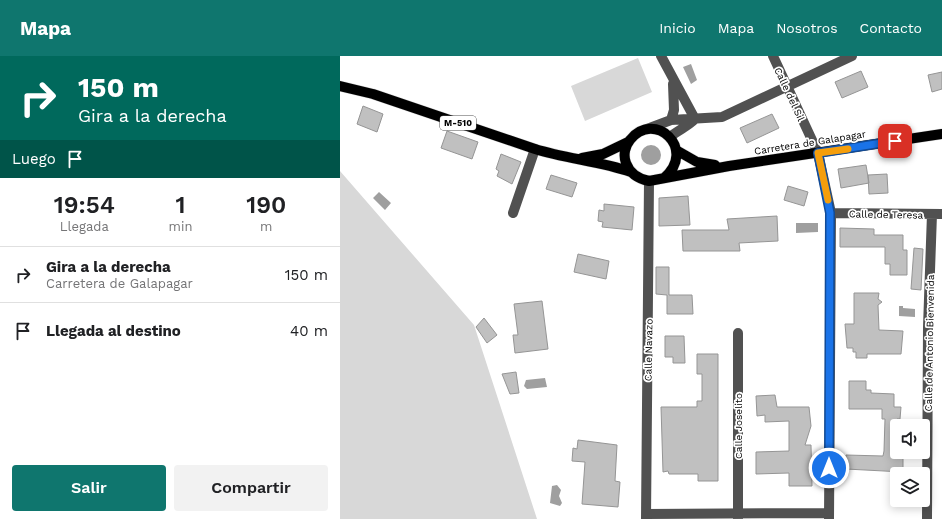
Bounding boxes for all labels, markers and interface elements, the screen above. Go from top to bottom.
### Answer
text: Mapa [20,17,71,40]
text: Inicio [659,20,696,36]
text: Mapa [718,20,754,36]
text: Nosotros [776,20,838,36]
text: Contacto [860,20,922,36]
street label: Calle del Sil [772,66,807,123]
text: 150 m [78,71,159,104]
icon: right [12,72,64,124]
text: Gira a la derecha [78,105,227,126]
road number: M-510 [440,116,476,130]
pin [878,124,912,158]
street label: Carretera de Galapagar [753,128,867,157]
icon: arrive [884,130,906,152]
icon: arrive [64,148,86,170]
text: Luego [12,150,56,168]
text: 19:54 [54,191,115,219]
text: 1 [176,191,186,219]
text: 190 [246,191,286,219]
street label: Calle de Teresa [849,208,924,221]
text: Llegada [60,219,109,234]
text: min [169,219,193,234]
text: m [260,219,272,234]
text: Gira a la derecha [46,258,171,276]
icon: right [12,264,34,286]
text: 150 m [285,266,328,284]
street label: Calle de Antonio Bienvenida [923,274,936,412]
text: Carretera de Galapagar [46,276,193,291]
street label: Calle Navazo [642,319,655,381]
icon: arrive [12,320,34,342]
text: Llegada al destino [46,322,181,340]
text: 40 m [290,322,328,340]
street label: Calle Joselito [733,393,744,459]
map controls [890,419,930,507]
button: sound [890,419,930,459]
position arrow [808,447,850,489]
button: Salir [12,465,166,511]
button: Compartir [174,465,328,511]
button: layers [890,467,930,507]

